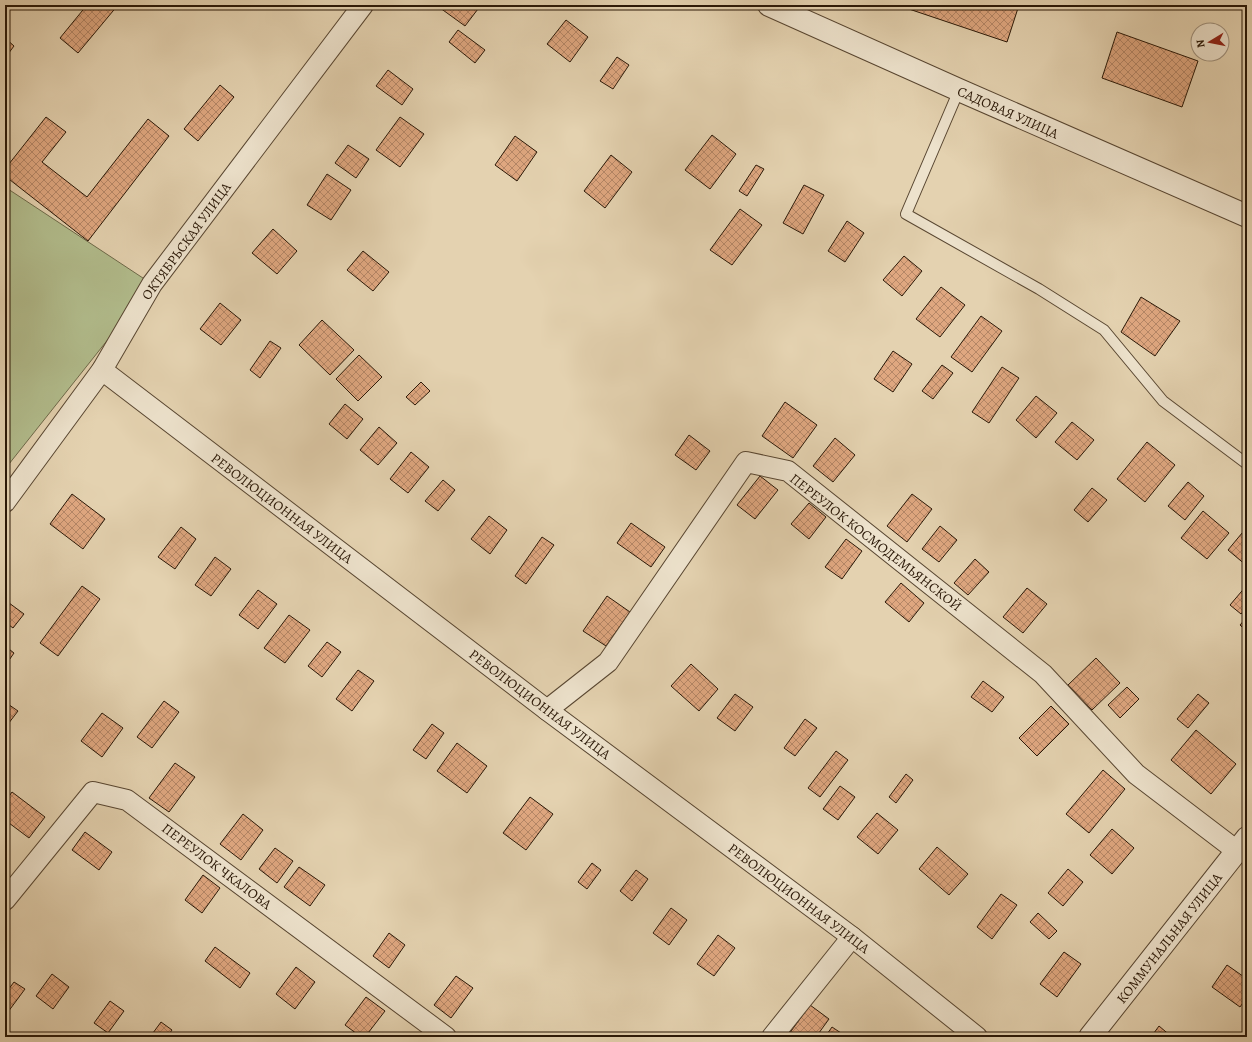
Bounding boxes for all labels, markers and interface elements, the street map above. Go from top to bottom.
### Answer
north arrow [1190,22,1230,62]
text: N [1193,38,1209,49]
street label: САДОВАЯ УЛИЦА [954,82,1062,144]
street label: ОКТЯБРЬСКАЯ УЛИЦА [137,178,236,304]
street label: РЕВОЛЮЦИОННАЯ УЛИЦА [207,449,357,568]
street label: ПЕРЕУЛОК КОСМОДЕМЬЯНСКОЙ [786,469,966,616]
street label: РЕВОЛЮЦИОННАЯ УЛИЦА [465,645,615,764]
street label: ПЕРЕУЛОК ЧКАЛОВА [158,819,276,915]
street label: РЕВОЛЮЦИОННАЯ УЛИЦА [724,839,874,958]
street label: КОММУНАЛЬНАЯ УЛИЦА [1112,868,1227,1008]

